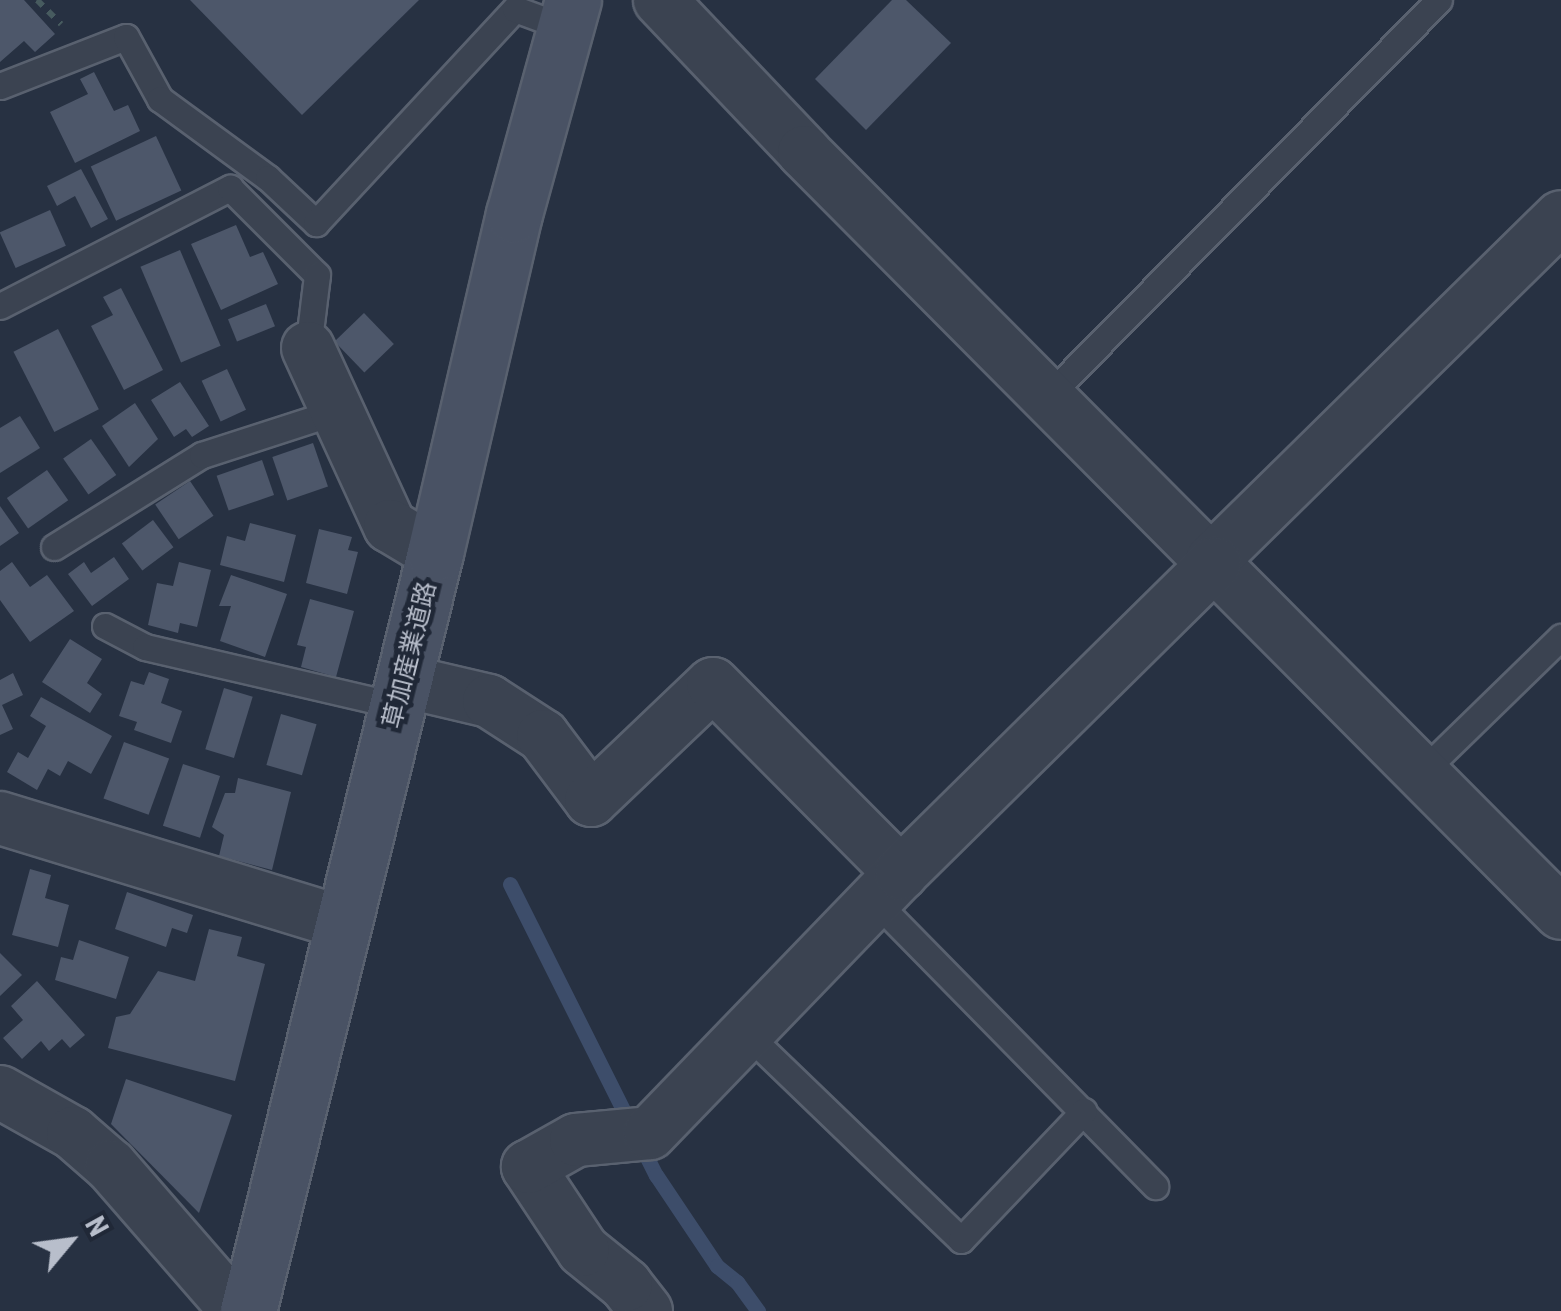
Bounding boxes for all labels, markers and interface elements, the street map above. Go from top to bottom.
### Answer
street label: 草加産業道路 [377,579,443,731]
north arrow [20,1191,120,1291]
text: N [78,1211,115,1242]

